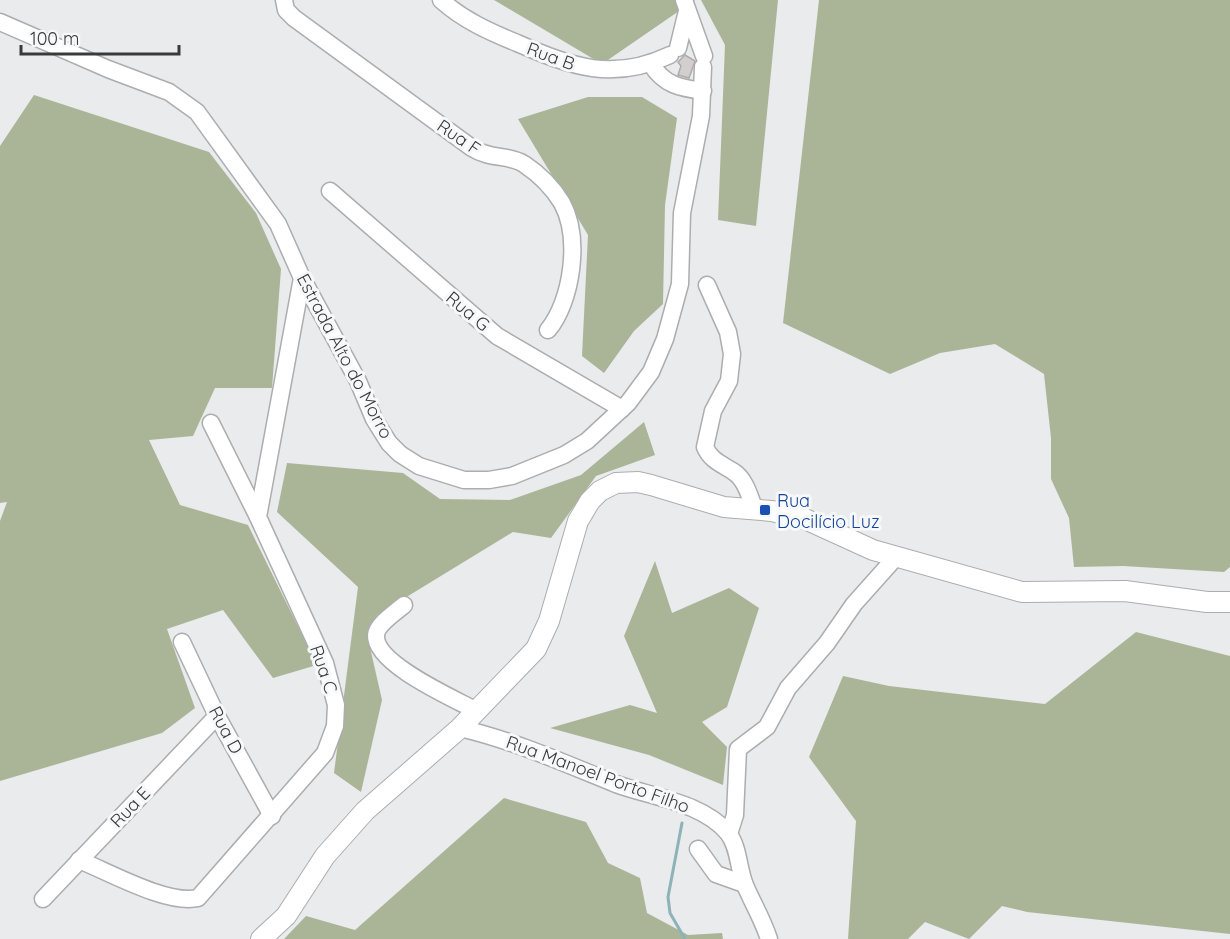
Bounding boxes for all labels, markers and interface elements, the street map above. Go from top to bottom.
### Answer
scale bar [21,18,178,56]
text: 100 m [30,27,79,50]
street label: Rua B [524,37,578,75]
street label: Rua F [433,114,485,160]
street label: Estrada Alto do Morro [292,270,398,442]
street label: Rua G [441,286,495,336]
place label: Rua Docilício Luz [777,489,880,533]
marker: Rua Docilício Luz [758,503,772,517]
street label: Rua C [305,642,343,696]
street label: Rua D [204,702,248,758]
street label: Rua Manoel Porto Filho [503,730,693,818]
street label: Rua E [105,782,155,832]

